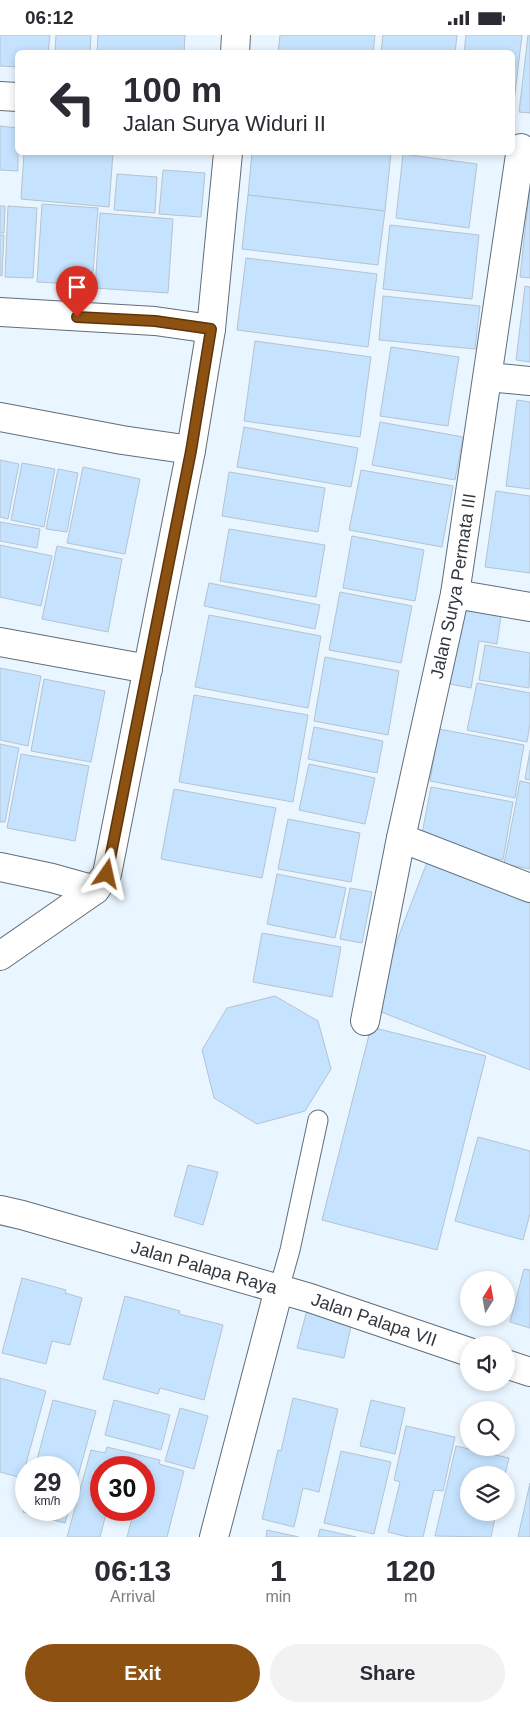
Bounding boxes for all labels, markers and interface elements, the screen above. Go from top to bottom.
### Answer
text: 06:12 [25,7,74,28]
icon: left [40,70,105,135]
text: 100 m [123,70,222,109]
text: Jalan Surya Widuri II [123,111,326,136]
pin [56,266,98,317]
icon: arrive [63,273,91,301]
street label: Jalan Surya Permata III [427,492,480,681]
position arrow [80,847,132,899]
street label: Jalan Palapa Raya [129,1237,280,1298]
north arrow [460,1271,515,1326]
map controls [460,1271,515,1521]
street label: Jalan Palapa VII [309,1289,439,1350]
button: sound [460,1336,515,1391]
button: search [460,1401,515,1456]
speed limit sign: 30 [90,1456,155,1521]
button: layers [460,1466,515,1521]
text: 29 [34,1468,61,1496]
text: km/h [34,1494,61,1508]
text: 06:13 [94,1554,171,1587]
text: 1 [270,1554,287,1587]
text: 120 [386,1554,436,1587]
text: Arrival [110,1588,155,1605]
text: min [265,1588,291,1605]
text: m [404,1588,417,1605]
button: Exit [25,1644,260,1702]
button: Share [270,1644,505,1702]

